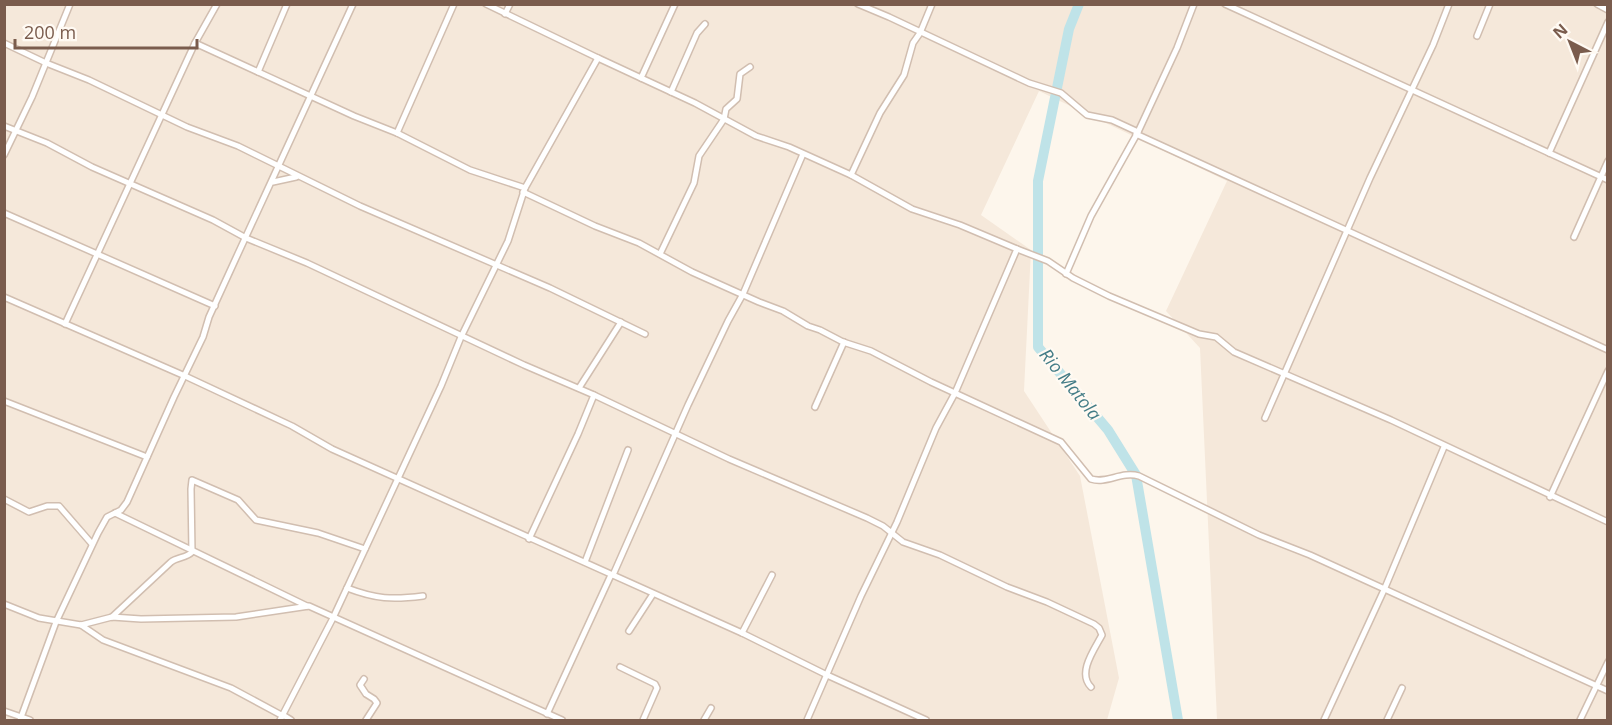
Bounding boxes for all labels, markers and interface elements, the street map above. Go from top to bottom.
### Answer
scale bar [15,12,196,50]
north arrow [1540,12,1600,72]
text: N [1548,18,1572,43]
text: 200 m [24,20,76,44]
water label: Rio Matola [1035,343,1107,425]

